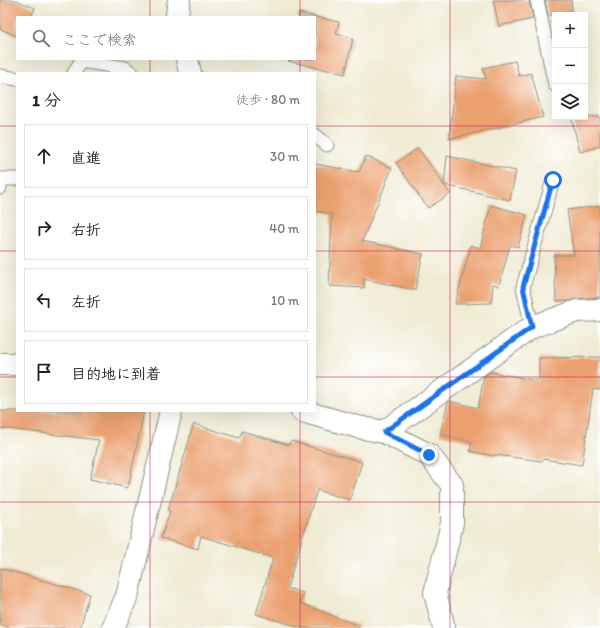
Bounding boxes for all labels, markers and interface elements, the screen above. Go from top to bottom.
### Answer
map controls [552,12,588,120]
button: + [552,12,588,48]
search box [16,16,316,60]
icon: search [30,27,52,49]
text: ここで検索 [62,31,137,49]
button: − [552,48,588,84]
button: layers [552,84,588,120]
text: 1 分 [32,90,61,110]
text: 徒歩 · 80 m [236,92,300,107]
icon: ahead [33,145,55,167]
text: 直進 [71,149,101,167]
text: 30 m [270,149,299,164]
route start [544,171,562,189]
icon: right [33,217,55,239]
text: 右折 [71,221,101,239]
text: 40 m [269,221,299,236]
icon: left [33,289,55,311]
text: 左折 [71,293,101,311]
text: 10 m [271,293,299,308]
icon: arrive [33,361,55,383]
text: 目的地に到着 [71,365,161,383]
route end [420,446,438,464]

